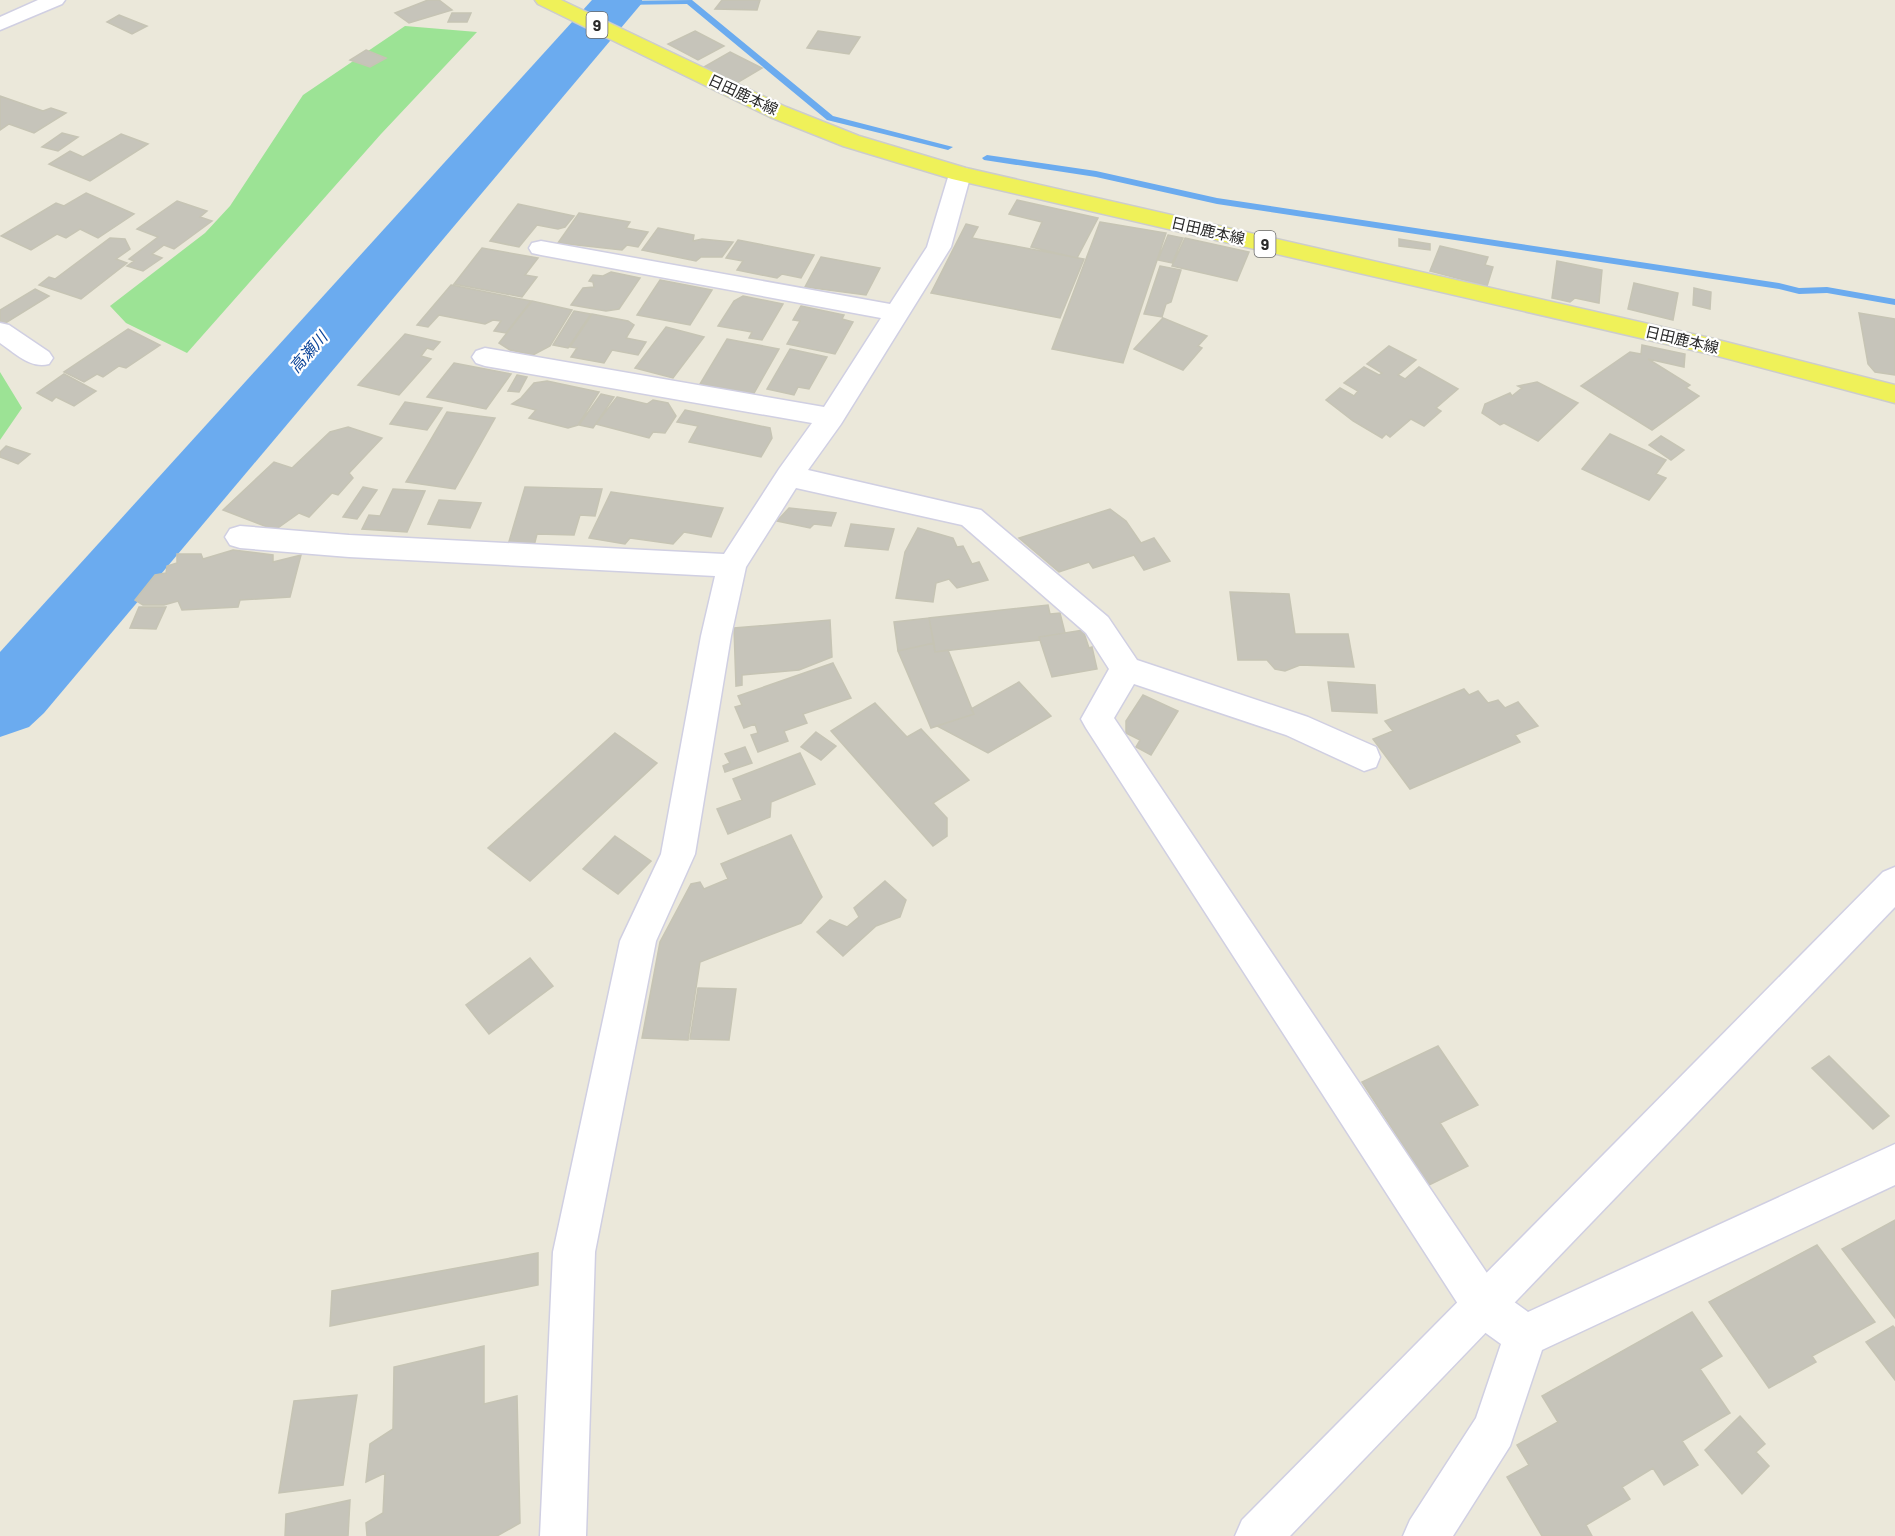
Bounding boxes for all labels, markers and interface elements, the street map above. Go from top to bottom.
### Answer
road number: 9 [586,12,608,38]
street label: 日田鹿本線 [706,70,781,118]
street label: 日田鹿本線 [1170,213,1247,247]
road number: 9 [1254,231,1276,257]
street label: 日田鹿本線 [1644,322,1721,356]
water label: 高瀬川 [285,326,332,376]

